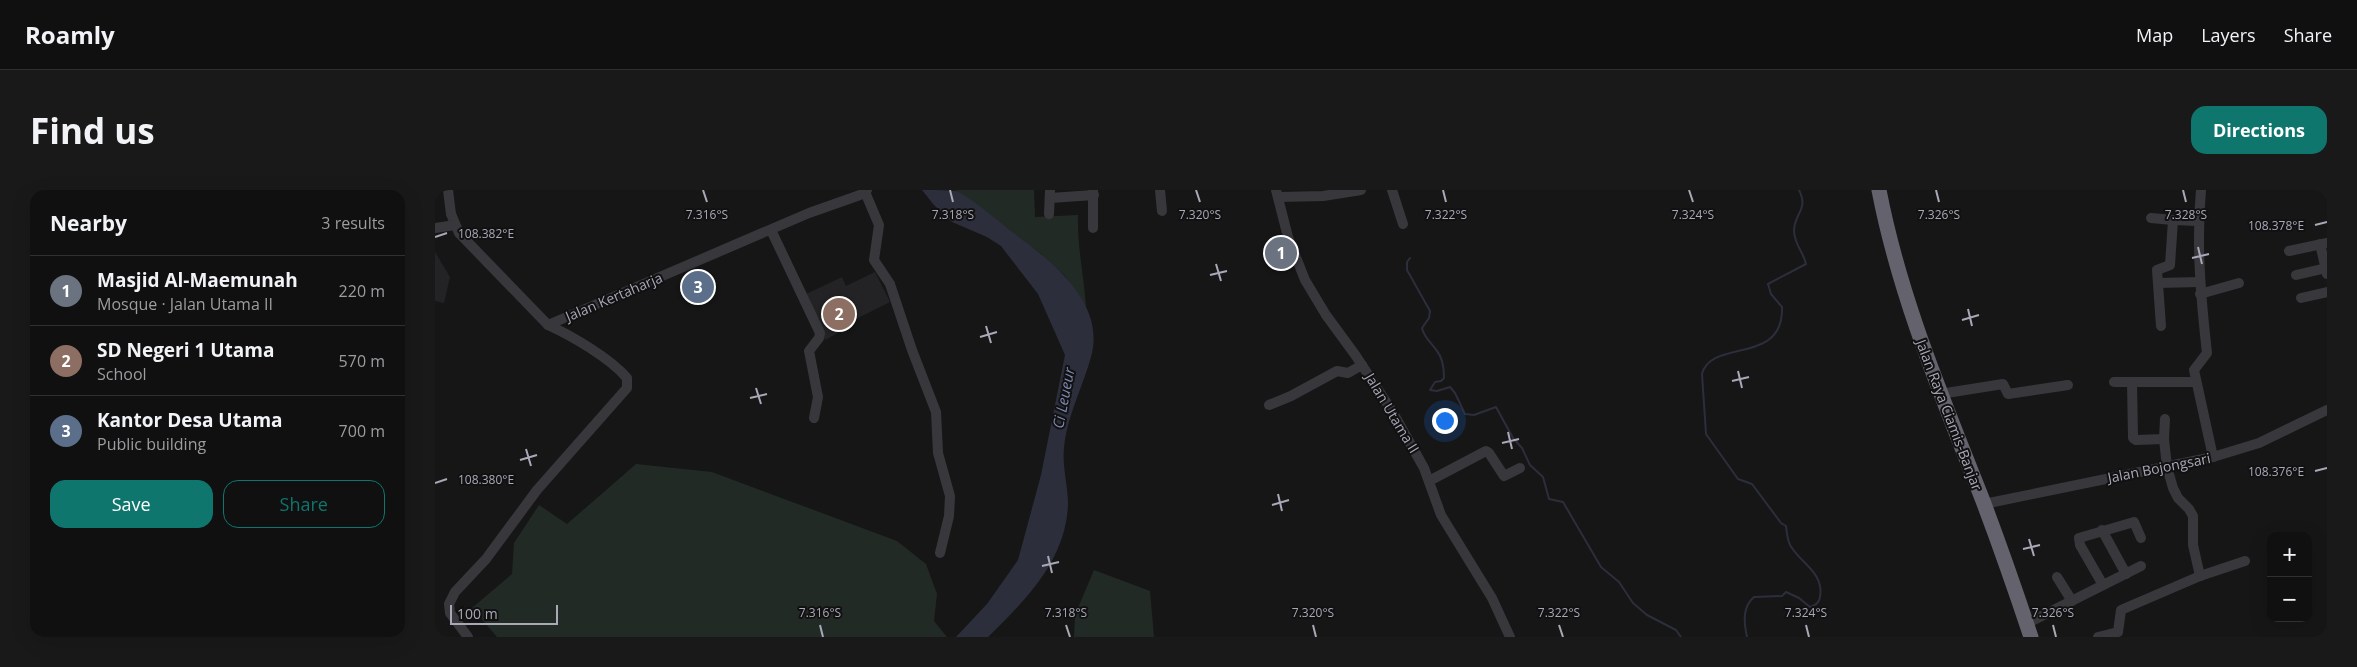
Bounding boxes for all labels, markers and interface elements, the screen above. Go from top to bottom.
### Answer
text: Roamly [25,18,115,51]
text: Map [2136,23,2173,47]
text: Layers [2201,23,2256,47]
text: Share [2284,23,2332,47]
button: Directions [2191,106,2327,154]
text: Find us [30,107,155,154]
text: 7.316°S [686,206,728,223]
text: 7.318°S [932,206,974,223]
text: 7.320°S [1179,206,1221,223]
text: 7.322°S [1425,206,1467,223]
text: 7.324°S [1672,206,1714,223]
text: 7.326°S [1918,206,1960,223]
text: 7.328°S [2165,206,2207,223]
text: Nearby [50,209,127,237]
text: 3 results [321,212,385,234]
text: 108.378°E [2248,217,2304,234]
text: 108.382°E [458,225,514,242]
pin: 1 [1265,234,1297,272]
text: Masjid Al-Maemunah [97,267,298,293]
street label: Jalan Kertaharja [561,268,665,326]
pin: 3 [682,268,714,306]
text: 1 [61,280,71,302]
text: 220 m [339,280,385,302]
text: Mosque · Jalan Utama II [97,293,273,315]
pin: 2 [823,295,855,333]
street label: Jalan Raya Ciamis-Banjar [1911,335,1987,493]
text: SD Negeri 1 Utama [97,337,274,363]
text: 2 [61,350,71,372]
text: 570 m [339,350,385,372]
text: School [97,363,147,385]
water label: Ci Leueur [1047,364,1079,430]
street label: Jalan Utama II [1360,367,1424,456]
text: Kantor Desa Utama [97,407,283,433]
your location [1432,408,1458,434]
text: 3 [61,420,71,442]
text: 700 m [339,420,385,442]
text: Public building [97,433,206,455]
street label: Jalan Bojongsari [2104,448,2212,487]
text: 108.376°E [2248,463,2304,480]
text: 108.380°E [458,471,514,488]
button: Save [50,480,213,528]
button: Share [223,480,385,528]
map controls [2267,532,2312,622]
button: + [2267,532,2312,577]
button: − [2267,577,2312,622]
scale bar [450,602,557,625]
text: 100 m [457,604,498,623]
text: 7.316°S [799,604,841,621]
text: 7.318°S [1045,604,1087,621]
text: 7.320°S [1292,604,1334,621]
text: 7.322°S [1538,604,1580,621]
text: 7.324°S [1785,604,1827,621]
text: 7.326°S [2032,604,2074,621]

